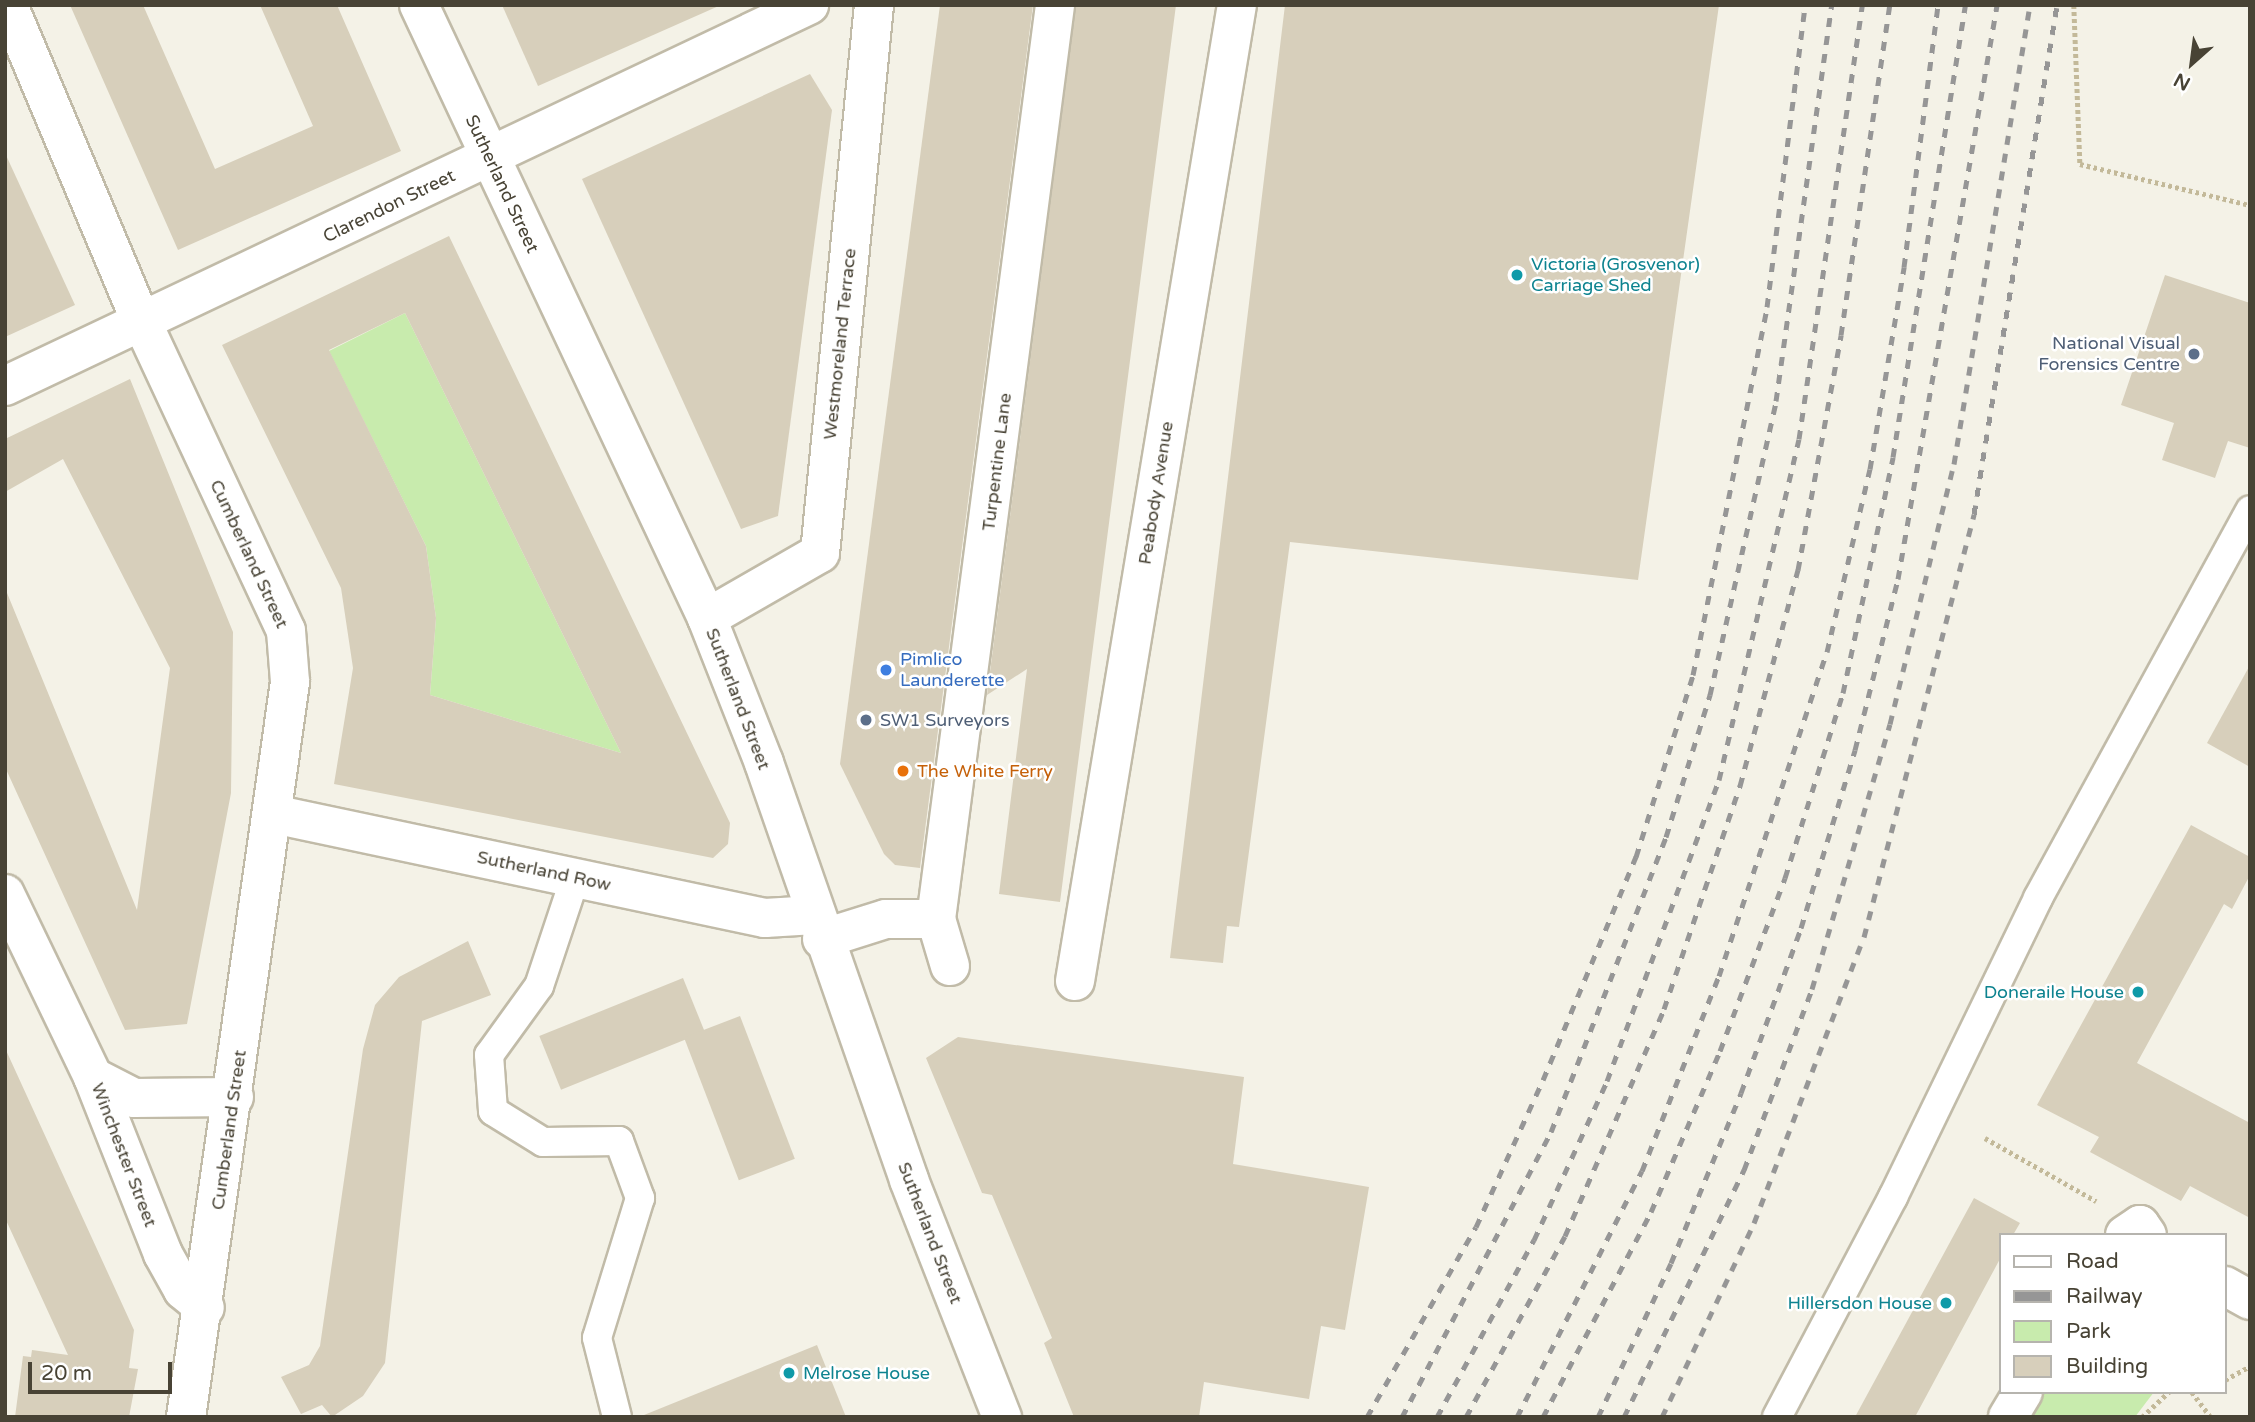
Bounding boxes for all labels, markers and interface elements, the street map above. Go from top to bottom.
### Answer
north arrow [2157,28,2227,98]
text: N [2170,68,2194,95]
street label: Sutherland Street [461,112,543,256]
street label: Clarendon Street [319,165,459,247]
street label: Westmoreland Terrace [819,247,861,441]
place label: Victoria (Grosvenor) Carriage Shed [1531,254,1700,296]
marker: Victoria (Grosvenor) Carriage Shed [1509,267,1525,283]
place label: National Visual Forensics Centre [2038,333,2180,376]
marker: National Visual Forensics Centre [2186,346,2202,362]
street label: Turpentine Lane [978,392,1016,532]
street label: Peabody Avenue [1134,420,1178,566]
street label: Cumberland Street [205,476,293,632]
street label: Sutherland Street [701,625,775,773]
place label: Pimlico Launderette [900,649,1005,692]
marker: Pimlico Launderette [878,662,894,678]
place label: SW1 Surveyors [880,709,1010,731]
marker: SW1 Surveyors [858,712,874,728]
place label: The White Ferry [917,760,1053,782]
marker: The White Ferry [895,763,911,779]
street label: Sutherland Row [475,846,613,896]
place label: Doneraile House [1984,981,2124,1003]
marker: Doneraile House [2130,984,2146,1000]
street label: Cumberland Street [207,1049,251,1211]
street label: Winchester Street [87,1080,161,1230]
street label: Sutherland Street [893,1159,967,1307]
legend [2000,1233,2227,1394]
text: Road [2066,1249,2119,1274]
text: Railway [2066,1284,2143,1309]
place label: Hillersdon House [1787,1292,1932,1314]
marker: Hillersdon House [1938,1295,1954,1311]
text: Park [2066,1319,2111,1344]
scale bar [32,1348,175,1392]
text: Building [2066,1354,2148,1379]
text: 20 m [41,1361,92,1386]
place label: Melrose House [803,1362,930,1384]
marker: Melrose House [781,1365,797,1381]

